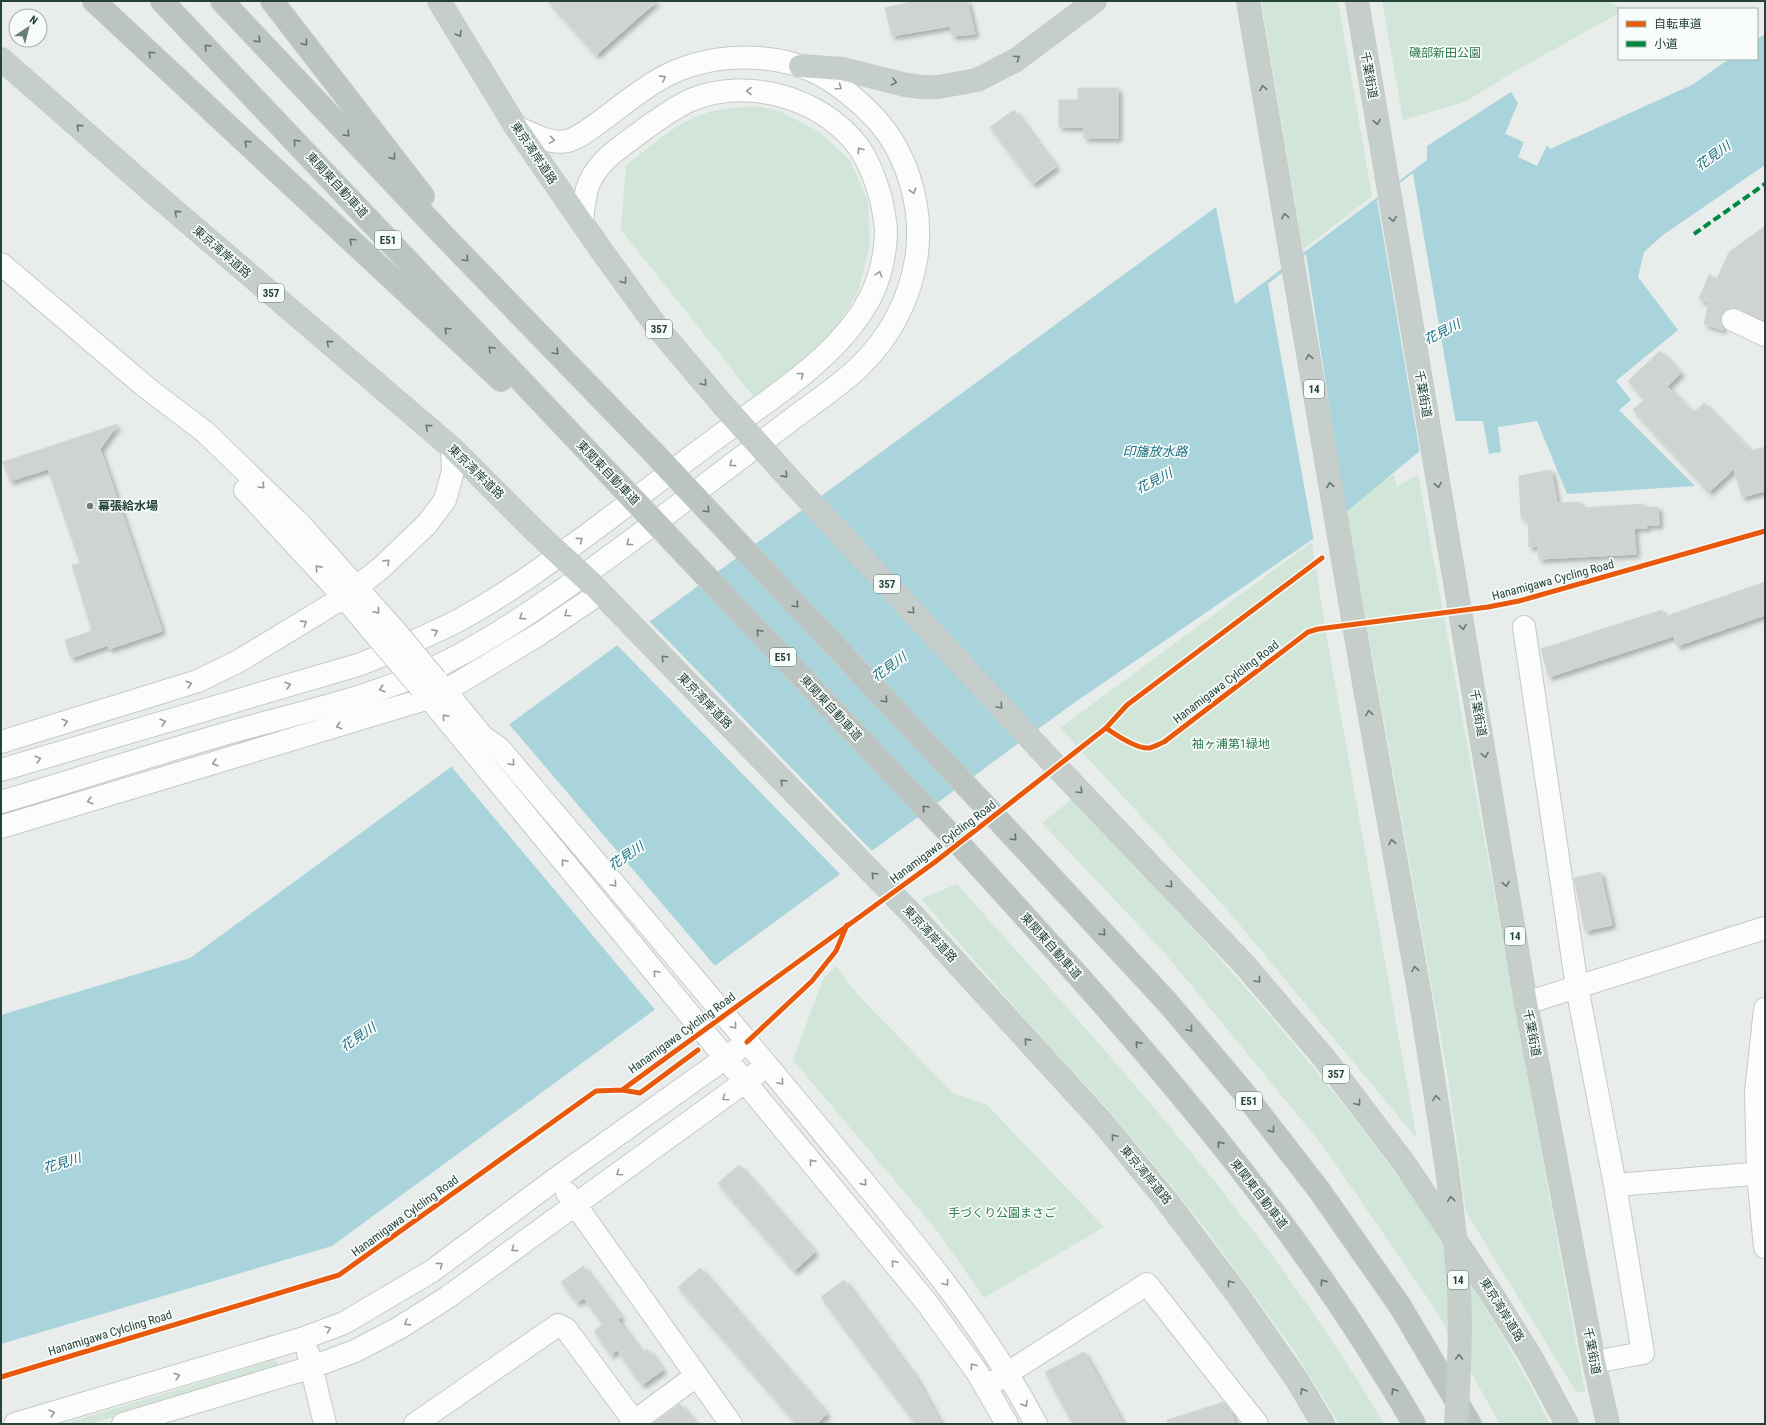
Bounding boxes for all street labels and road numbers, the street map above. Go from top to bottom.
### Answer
street label: 千葉街道 [1358,50,1380,100]
street label: 東京湾岸道路 [508,119,560,187]
street label: 東関東自動車道 [303,150,371,220]
street label: 東京湾岸道路 [190,223,254,281]
road number: E51 [375,231,401,249]
road number: 357 [258,284,284,302]
road number: 357 [646,320,672,338]
street label: 千葉街道 [1412,369,1434,419]
road number: 14 [1304,380,1324,398]
street label: 東関東自動車道 [574,438,642,508]
street label: 東京湾岸道路 [445,442,507,502]
street label: Hanamigawa Cycling Road [1490,557,1616,603]
road number: 357 [874,575,900,593]
street label: Hanamigawa Cylcling Road [1170,638,1282,726]
road number: E51 [770,648,796,666]
street label: 東京湾岸道路 [675,670,735,732]
street label: 東関東自動車道 [797,673,865,743]
street label: 千葉街道 [1467,688,1489,738]
street label: Hanamigawa Cylcling Road [887,798,999,886]
street label: 東京湾岸道路 [900,903,960,965]
street label: 東関東自動車道 [1018,910,1084,982]
road number: 14 [1505,927,1525,945]
street label: Hanamigawa Cylcling Road [626,989,738,1076]
street label: 千葉街道 [1521,1008,1543,1058]
road number: 357 [1323,1065,1349,1083]
road number: E51 [1236,1092,1262,1110]
street label: 東京湾岸道路 [1117,1143,1175,1207]
street label: 東関東自動車道 [1228,1157,1290,1231]
street label: Hanamigawa Cylcling Road [349,1172,461,1259]
road number: 14 [1448,1271,1468,1289]
street label: 東京湾岸道路 [1477,1276,1527,1344]
street label: Hanamigawa Cylcling Road [46,1307,174,1359]
street label: 千葉街道 [1581,1326,1603,1376]

